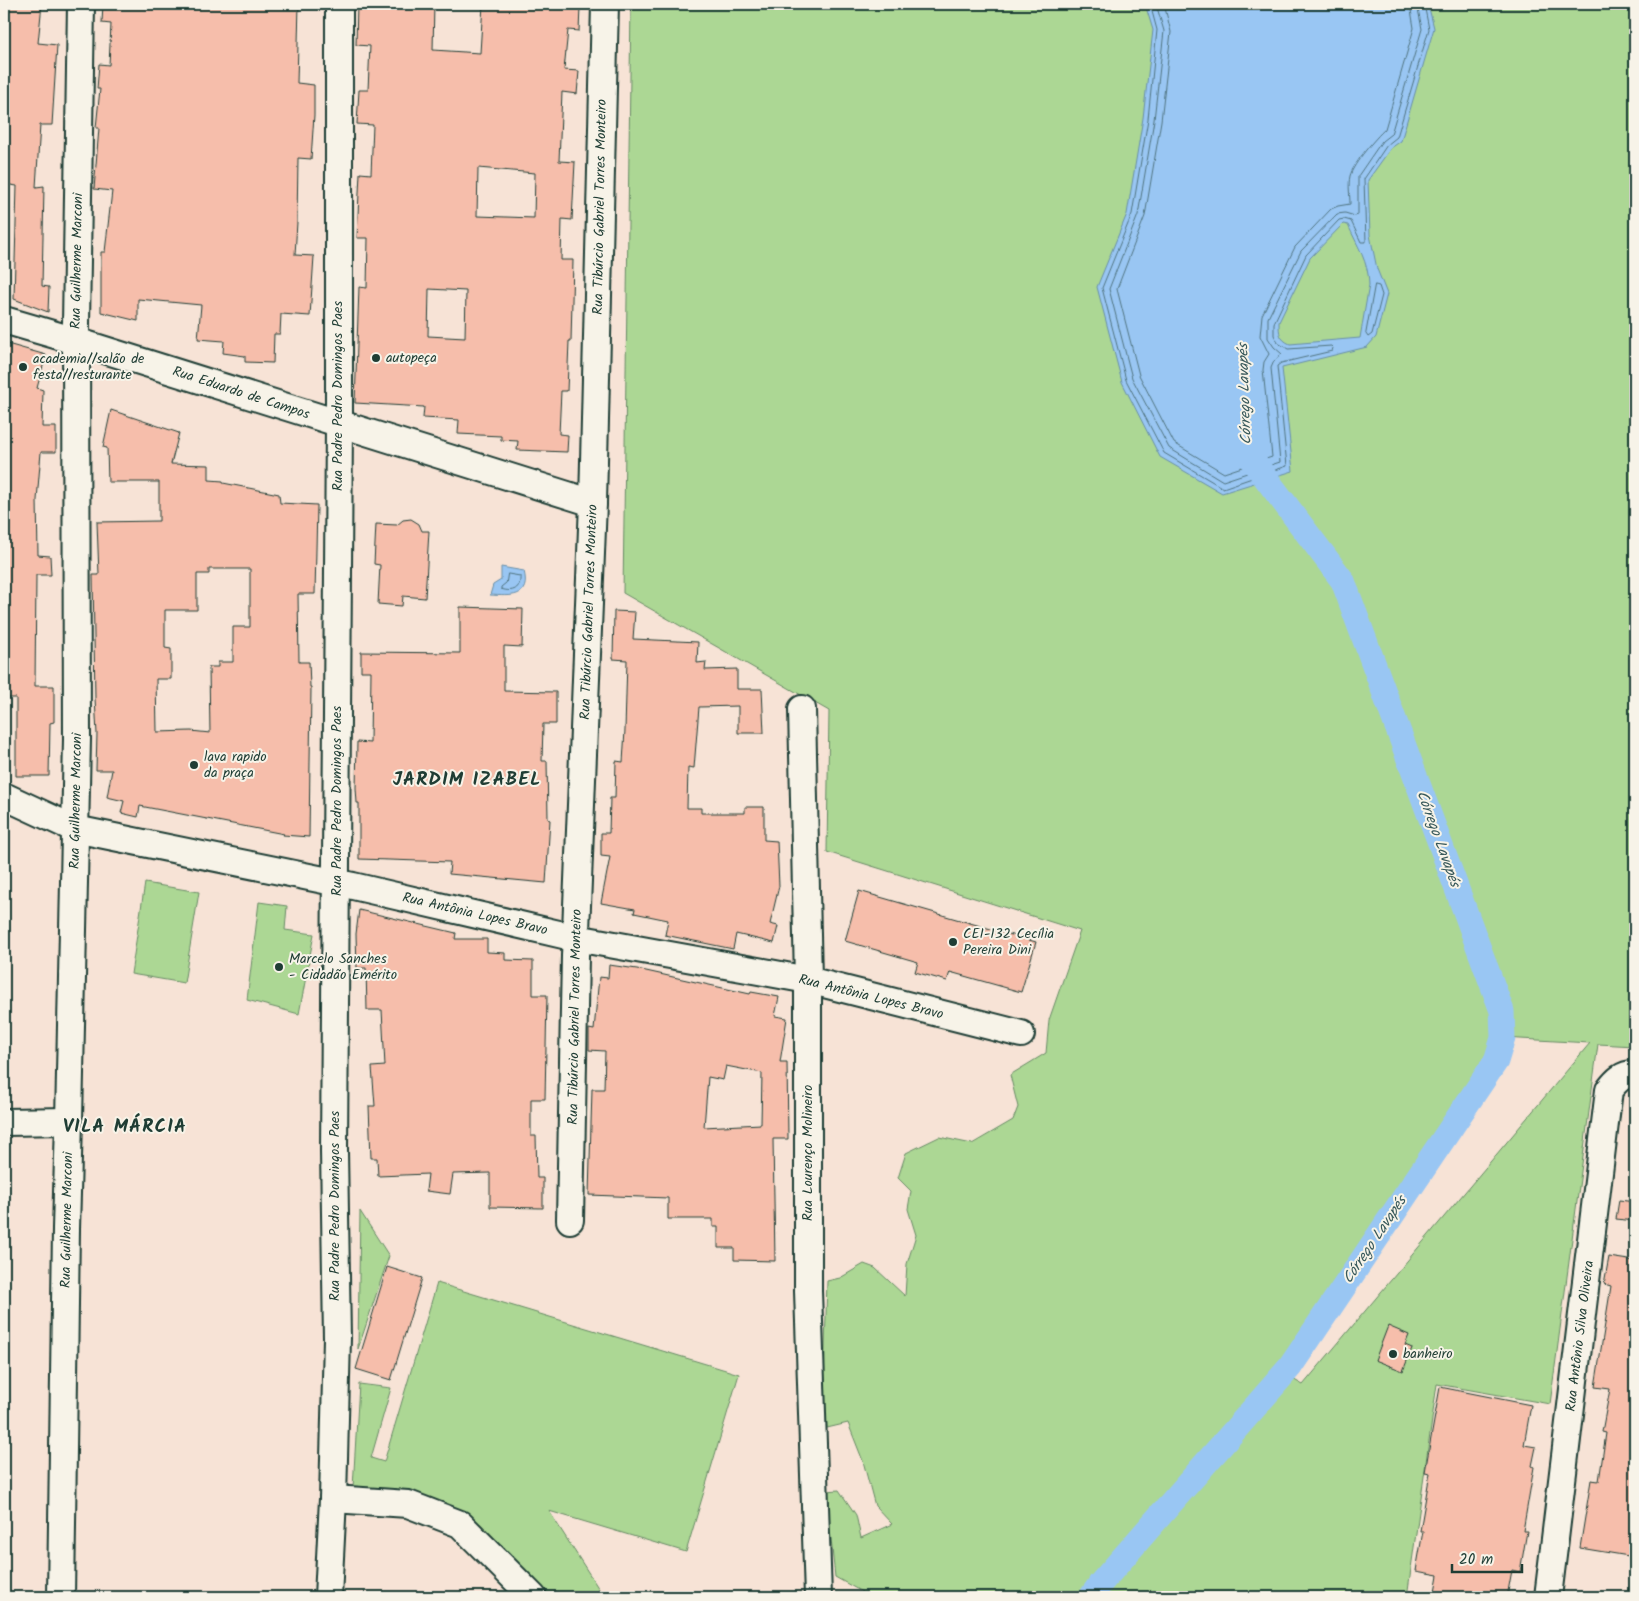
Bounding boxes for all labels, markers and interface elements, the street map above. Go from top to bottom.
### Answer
street label: Rua Tibúrcio Gabriel Torres Monteiro [587,99,613,315]
street label: Rua Guilherme Marconi [65,192,89,329]
street label: Rua Padre Pedro Domingos Paes [327,301,349,491]
water label: Córrego Lavapés [1231,341,1259,445]
place label: autopeça [386,347,437,369]
place label: academia//salão de festa//resturante [33,348,145,386]
marker: autopeça [370,352,382,364]
street label: Rua Eduardo de Campos [170,360,312,426]
marker: academia//salão de festa//resturante [17,361,29,373]
street label: Rua Tibúrcio Gabriel Torres Monteiro [574,504,604,720]
street label: Rua Padre Pedro Domingos Paes [326,706,348,896]
street label: Rua Guilherme Marconi [64,732,88,869]
place label: lava rapido da praça [204,746,267,784]
marker: lava rapido da praça [188,759,200,771]
district label: JARDIM IZABEL [393,765,541,795]
water label: Córrego Lavapés [1409,787,1467,892]
street label: Rua Antônia Lopes Bravo [400,887,550,941]
street label: Rua Tibúrcio Gabriel Torres Monteiro [562,909,588,1125]
place label: CEI-132 Cecília Pereira Dini [963,923,1054,961]
marker: CEI-132 Cecília Pereira Dini [947,936,959,948]
place label: Marcelo Sanches - Cidadão Emérito [289,948,397,986]
marker: Marcelo Sanches - Cidadão Emérito [273,961,285,973]
street label: Rua Antônia Lopes Bravo [796,968,946,1026]
street label: Rua Lourenço Molineiro [797,1085,819,1221]
street label: Rua Padre Pedro Domingos Paes [324,1111,346,1301]
district label: VILA MÁRCIA [63,1112,187,1142]
street label: Rua Guilherme Marconi [55,1151,79,1288]
water label: Córrego Lavapés [1337,1190,1414,1289]
street label: Rua Antônio Silva Oliveira [1560,1259,1600,1413]
place label: banheiro [1403,1343,1453,1365]
marker: banheiro [1387,1348,1399,1360]
scale bar [1452,1541,1522,1573]
text: 20 m [1459,1548,1493,1572]

